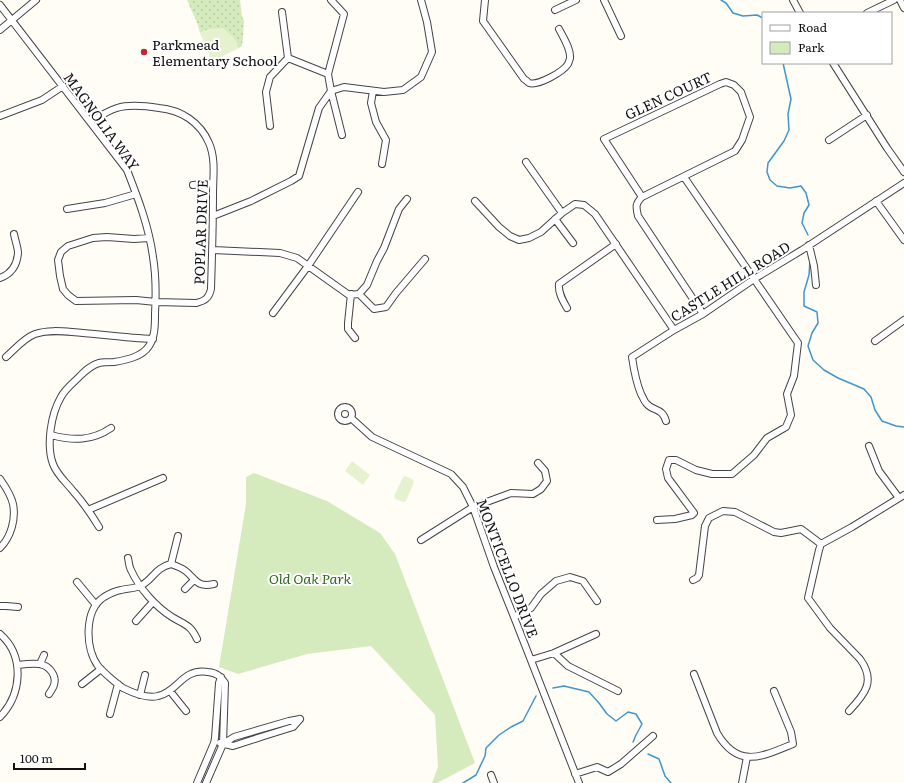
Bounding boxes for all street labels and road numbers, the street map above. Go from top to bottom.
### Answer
street label: GLEN COURT [621,66,715,124]
street label: MAGNOLIA WAY [60,68,144,174]
street label: POPLAR DRIVE [188,179,212,285]
street label: CASTLE HILL ROAD [666,236,794,326]
street label: MONTICELLO DRIVE [472,495,544,641]

